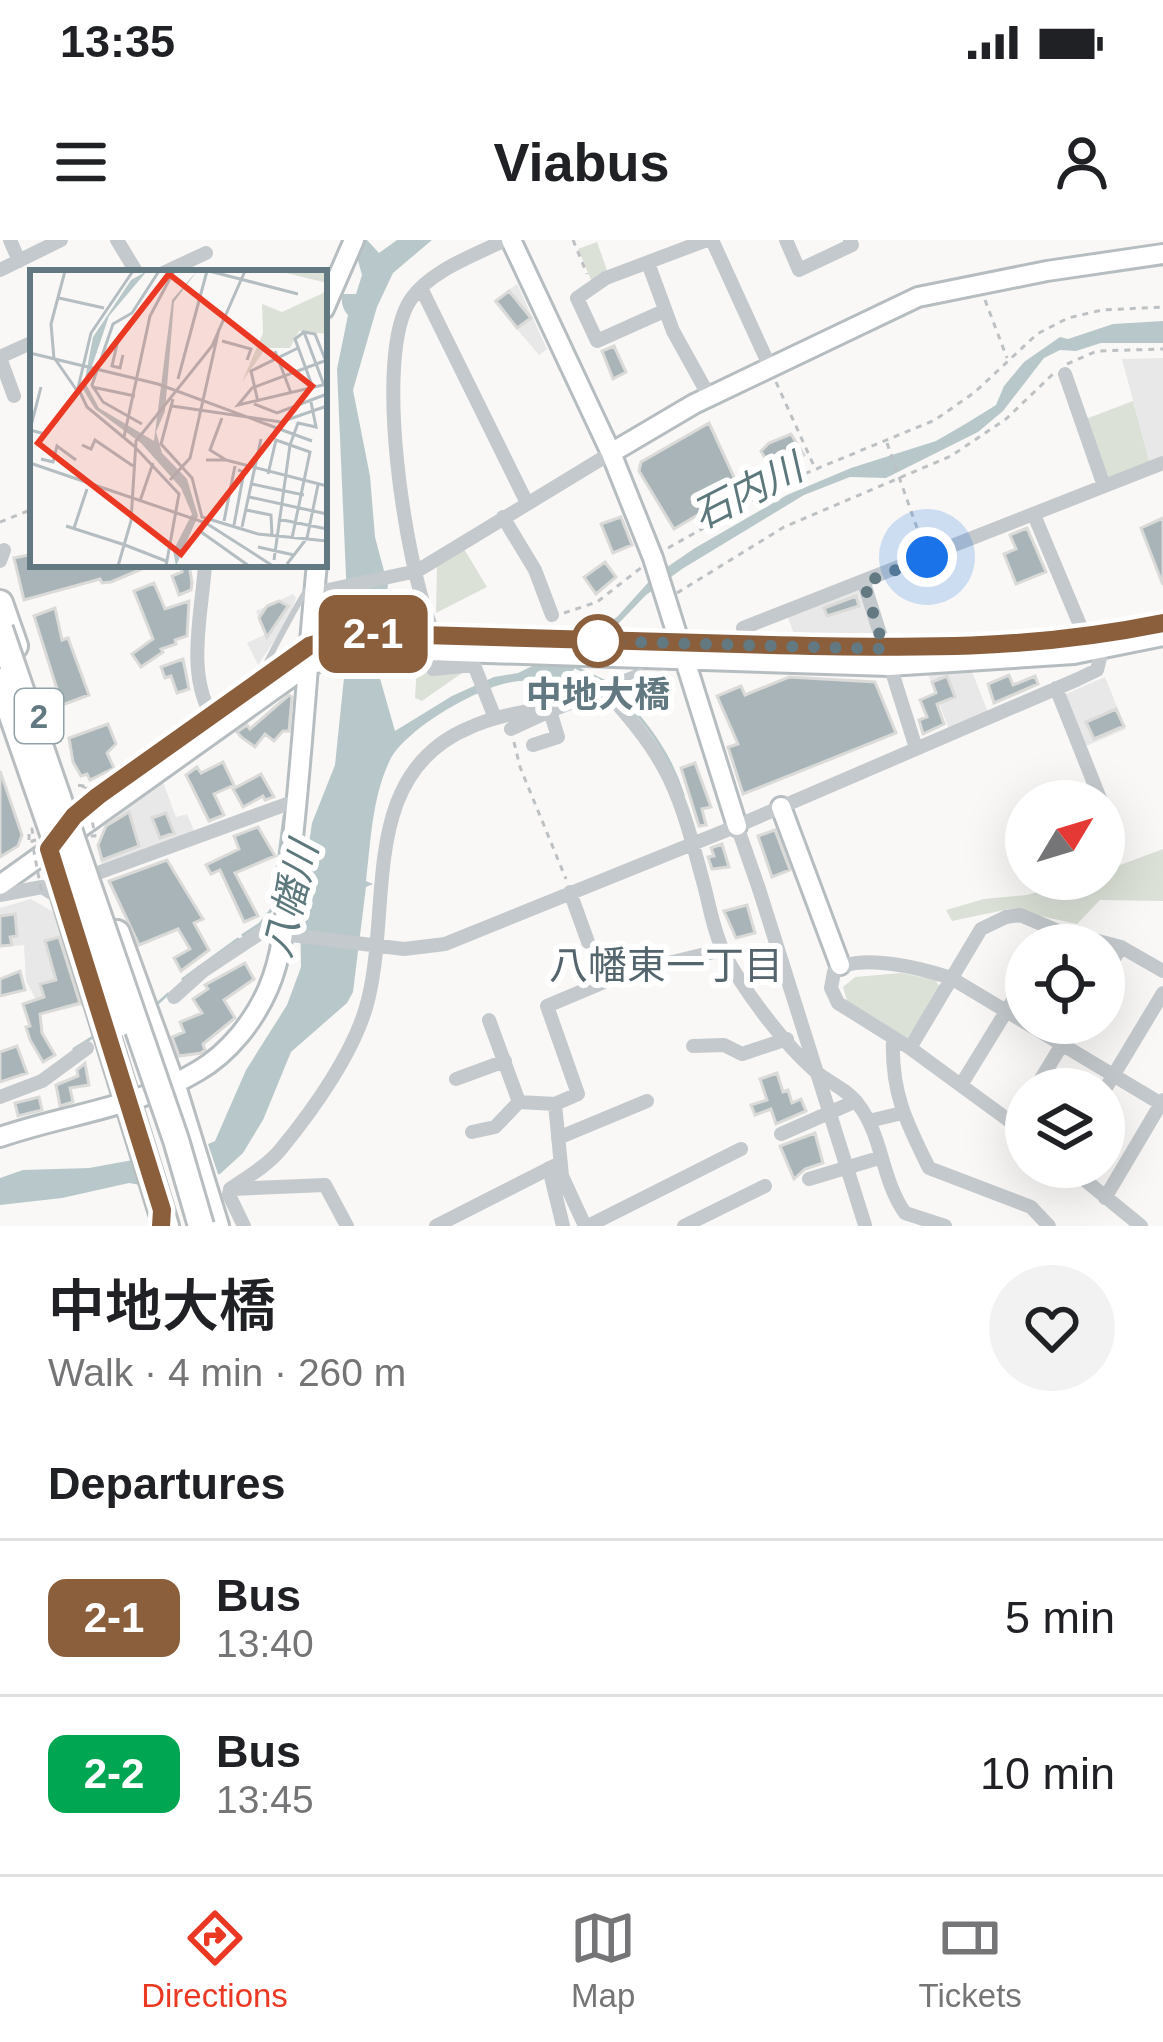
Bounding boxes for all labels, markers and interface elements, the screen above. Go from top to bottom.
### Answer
text: 13:35 [60,16,175,67]
icon: menu [48,129,114,195]
icon: person [1049,129,1115,195]
text: Viabus [493,132,670,192]
inset map [30,270,327,567]
water label: 石内川 [685,444,813,537]
your location [897,527,957,587]
line badge: 2-1 [304,595,442,673]
text: 2-1 [343,610,403,657]
marker: 中地大橋 [573,616,623,666]
place label: 中地大橋 [526,674,670,715]
road number: 2 [15,689,63,743]
north arrow [1005,780,1125,900]
map controls [1005,780,1125,1188]
water label: 八幡川 [255,833,326,961]
button: locate [1005,924,1125,1044]
district label: 八幡東一丁目 [549,944,783,987]
button: layers [1005,1068,1125,1188]
button: heart [989,1265,1115,1391]
text: 中地大橋 [48,1274,276,1338]
text: Walk · 4 min · 260 m [48,1351,406,1394]
text: Departures [48,1458,286,1509]
text: Bus [216,1570,301,1621]
text: 5 min [1005,1592,1115,1643]
text: 2-1 [84,1594,144,1641]
text: 13:40 [216,1622,314,1665]
text: Bus [216,1726,301,1777]
text: 10 min [980,1748,1115,1799]
text: 2-2 [84,1750,144,1797]
text: 13:45 [216,1778,314,1821]
tab: Directions [141,1905,288,2015]
tab: Map [570,1905,636,2015]
tab: Tickets [919,1905,1022,2015]

